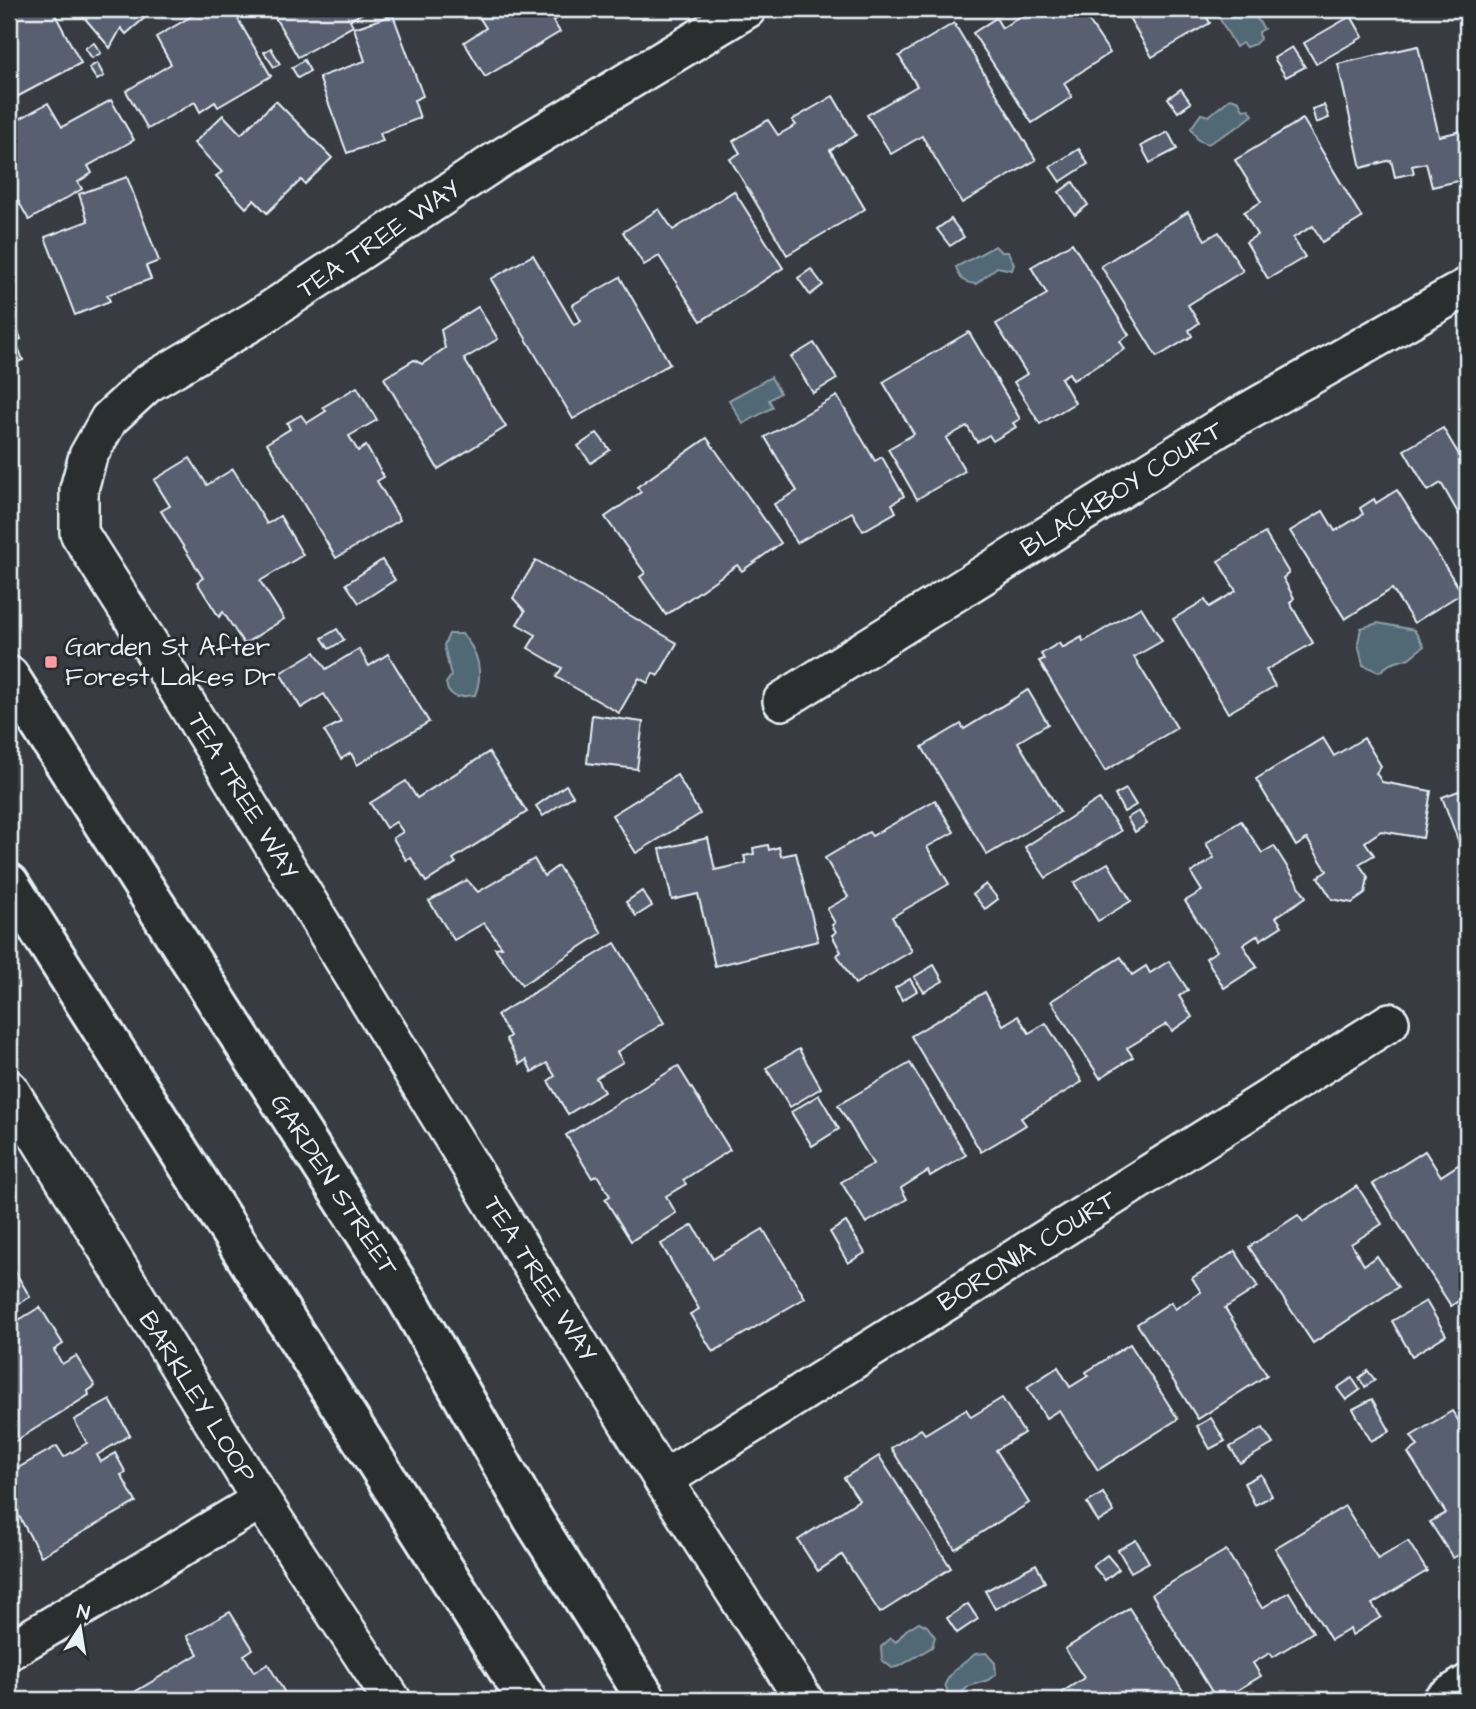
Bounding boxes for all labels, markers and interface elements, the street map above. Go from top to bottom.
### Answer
street label: TEA TREE WAY [290,171,468,307]
street label: BLACKBOY COURT [1014,412,1231,566]
place label: Garden St After Forest Lakes Dr [65,629,276,695]
marker: Garden St After Forest Lakes Dr [43,654,59,670]
street label: TEA TREE WAY [179,705,307,887]
street label: GARDEN STREET [262,1087,407,1284]
street label: BORONIA COURT [931,1181,1124,1320]
street label: TEA TREE WAY [475,1189,606,1369]
street label: BARKLEY LOOP [130,1304,265,1490]
north arrow [46,1594,116,1664]
text: N [75,1598,92,1627]

